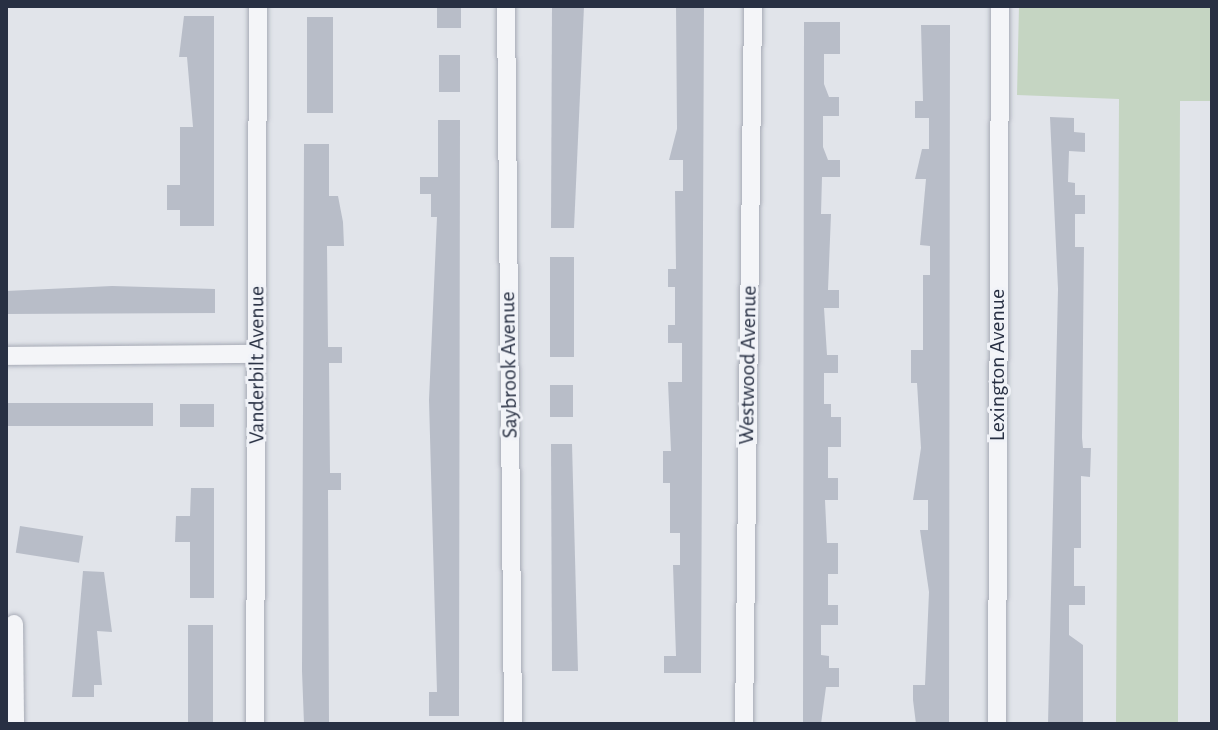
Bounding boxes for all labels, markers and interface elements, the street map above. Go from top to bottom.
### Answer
street label: Westwood Avenue [733,285,763,445]
street label: Vanderbilt Avenue [244,286,270,444]
street label: Lexington Avenue [985,289,1011,441]
street label: Saybrook Avenue [495,291,523,439]

